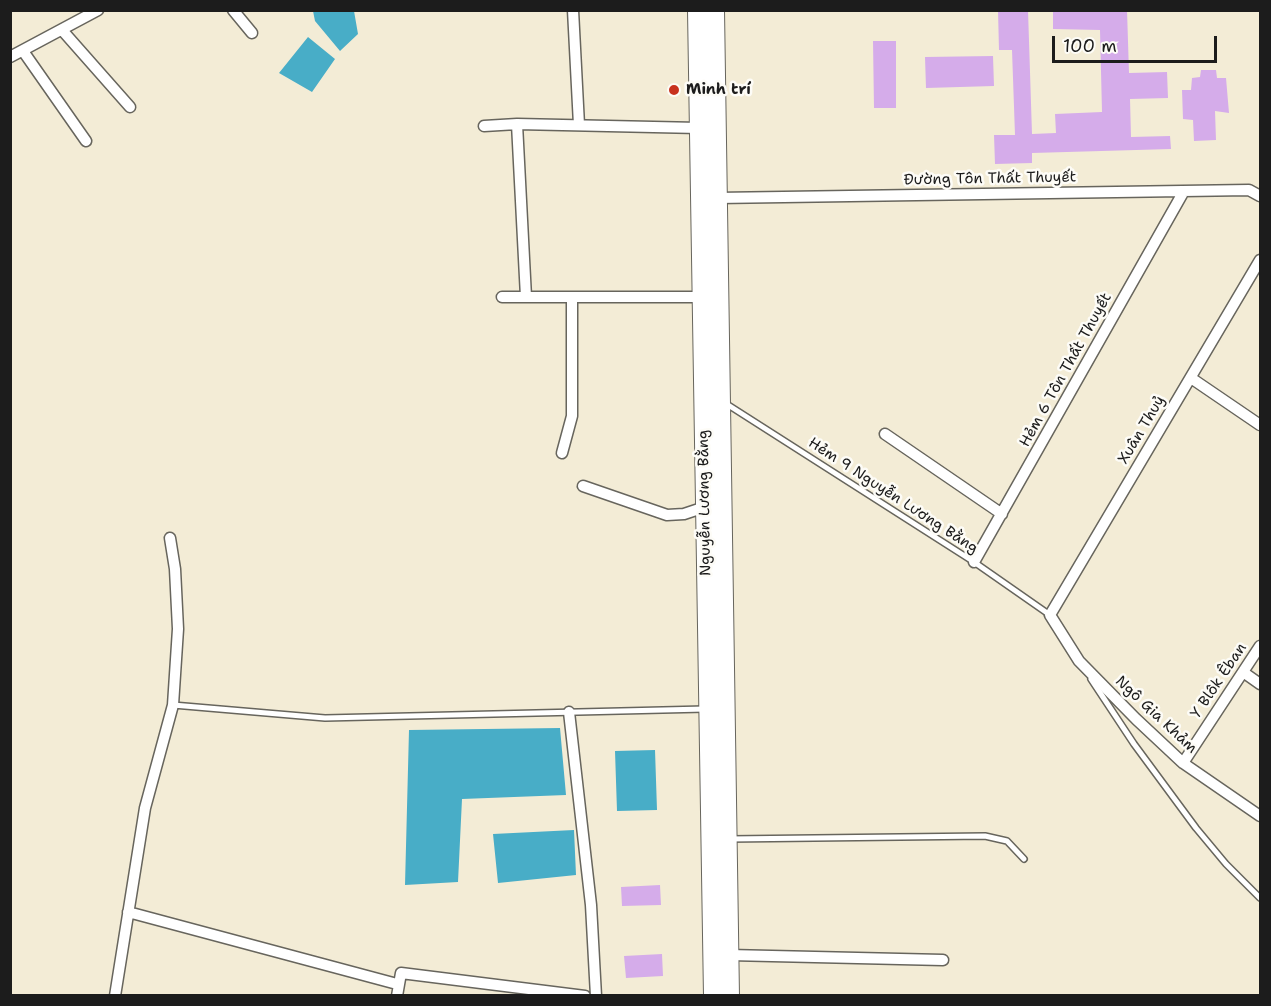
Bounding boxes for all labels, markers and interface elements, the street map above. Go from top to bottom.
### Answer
scale bar [1055,24,1220,62]
text: 100 m [1063,34,1117,58]
place label: Minh trí [686,81,751,99]
marker: Minh trí [667,83,681,97]
street label: Đường Tôn Thất Thuyết [904,168,1076,190]
street label: Hẻm 6 Tôn Thất Thuyết [1016,290,1116,450]
street label: Xuân Thuỷ [1115,393,1169,467]
street label: Nguyễn Lương Bằng [695,430,715,576]
street label: Hẻm 9 Nguyễn Lương Bằng [805,434,981,558]
street label: Y Blôk Êban [1187,640,1251,722]
street label: Ngô Gia Khảm [1111,673,1201,757]

